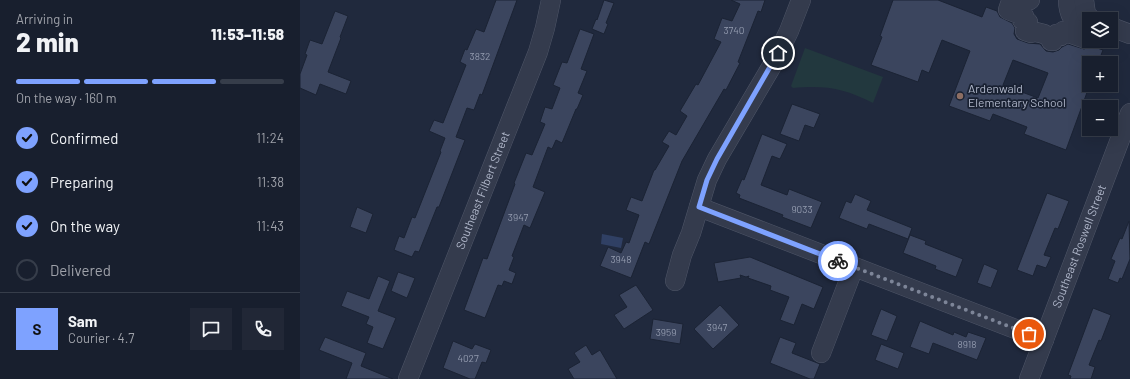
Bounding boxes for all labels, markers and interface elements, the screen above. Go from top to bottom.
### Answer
text: Arriving in [16,11,73,27]
map controls [1082,12,1118,136]
button: layers [1082,12,1118,48]
house number: 3740 [723,24,745,36]
text: 11:53–11:58 [211,25,284,43]
text: 2 min [16,26,79,57]
pin [761,36,795,70]
icon: home [767,42,789,64]
house number: 3832 [470,50,490,62]
button: + [1082,56,1118,92]
place label: Ardenwald Elementary School [968,81,1066,109]
text: On the way · 160 m [16,90,117,106]
marker: Ardenwald Elementary School [955,91,965,101]
button: − [1082,100,1118,136]
icon: check [16,127,38,149]
text: Confirmed [50,129,118,147]
street label: Southeast Filbert Street [452,129,512,251]
text: 11:24 [256,130,284,146]
icon: check [16,171,38,193]
text: Preparing [50,173,114,191]
text: 11:38 [257,174,284,190]
street label: Southeast Roswell Street [1049,182,1108,309]
house number: 9033 [791,203,813,215]
house number: 3947 [508,211,528,223]
icon: check [16,215,38,237]
text: On the way [50,217,120,235]
text: 11:43 [257,218,284,234]
courier [818,241,858,281]
icon: bike [827,250,849,272]
house number: 3948 [610,253,632,265]
text: Delivered [50,261,111,279]
button: chat [190,308,232,350]
button: phone [242,308,284,350]
text: Sam [68,312,97,330]
pin [1012,317,1046,351]
text: S [33,320,41,338]
house number: 3947 [707,321,727,333]
icon: bag [1018,323,1040,345]
house number: 3959 [656,326,676,338]
text: Courier · 4.7 [68,330,135,346]
house number: 8918 [958,338,976,350]
house number: 4027 [457,352,479,364]

